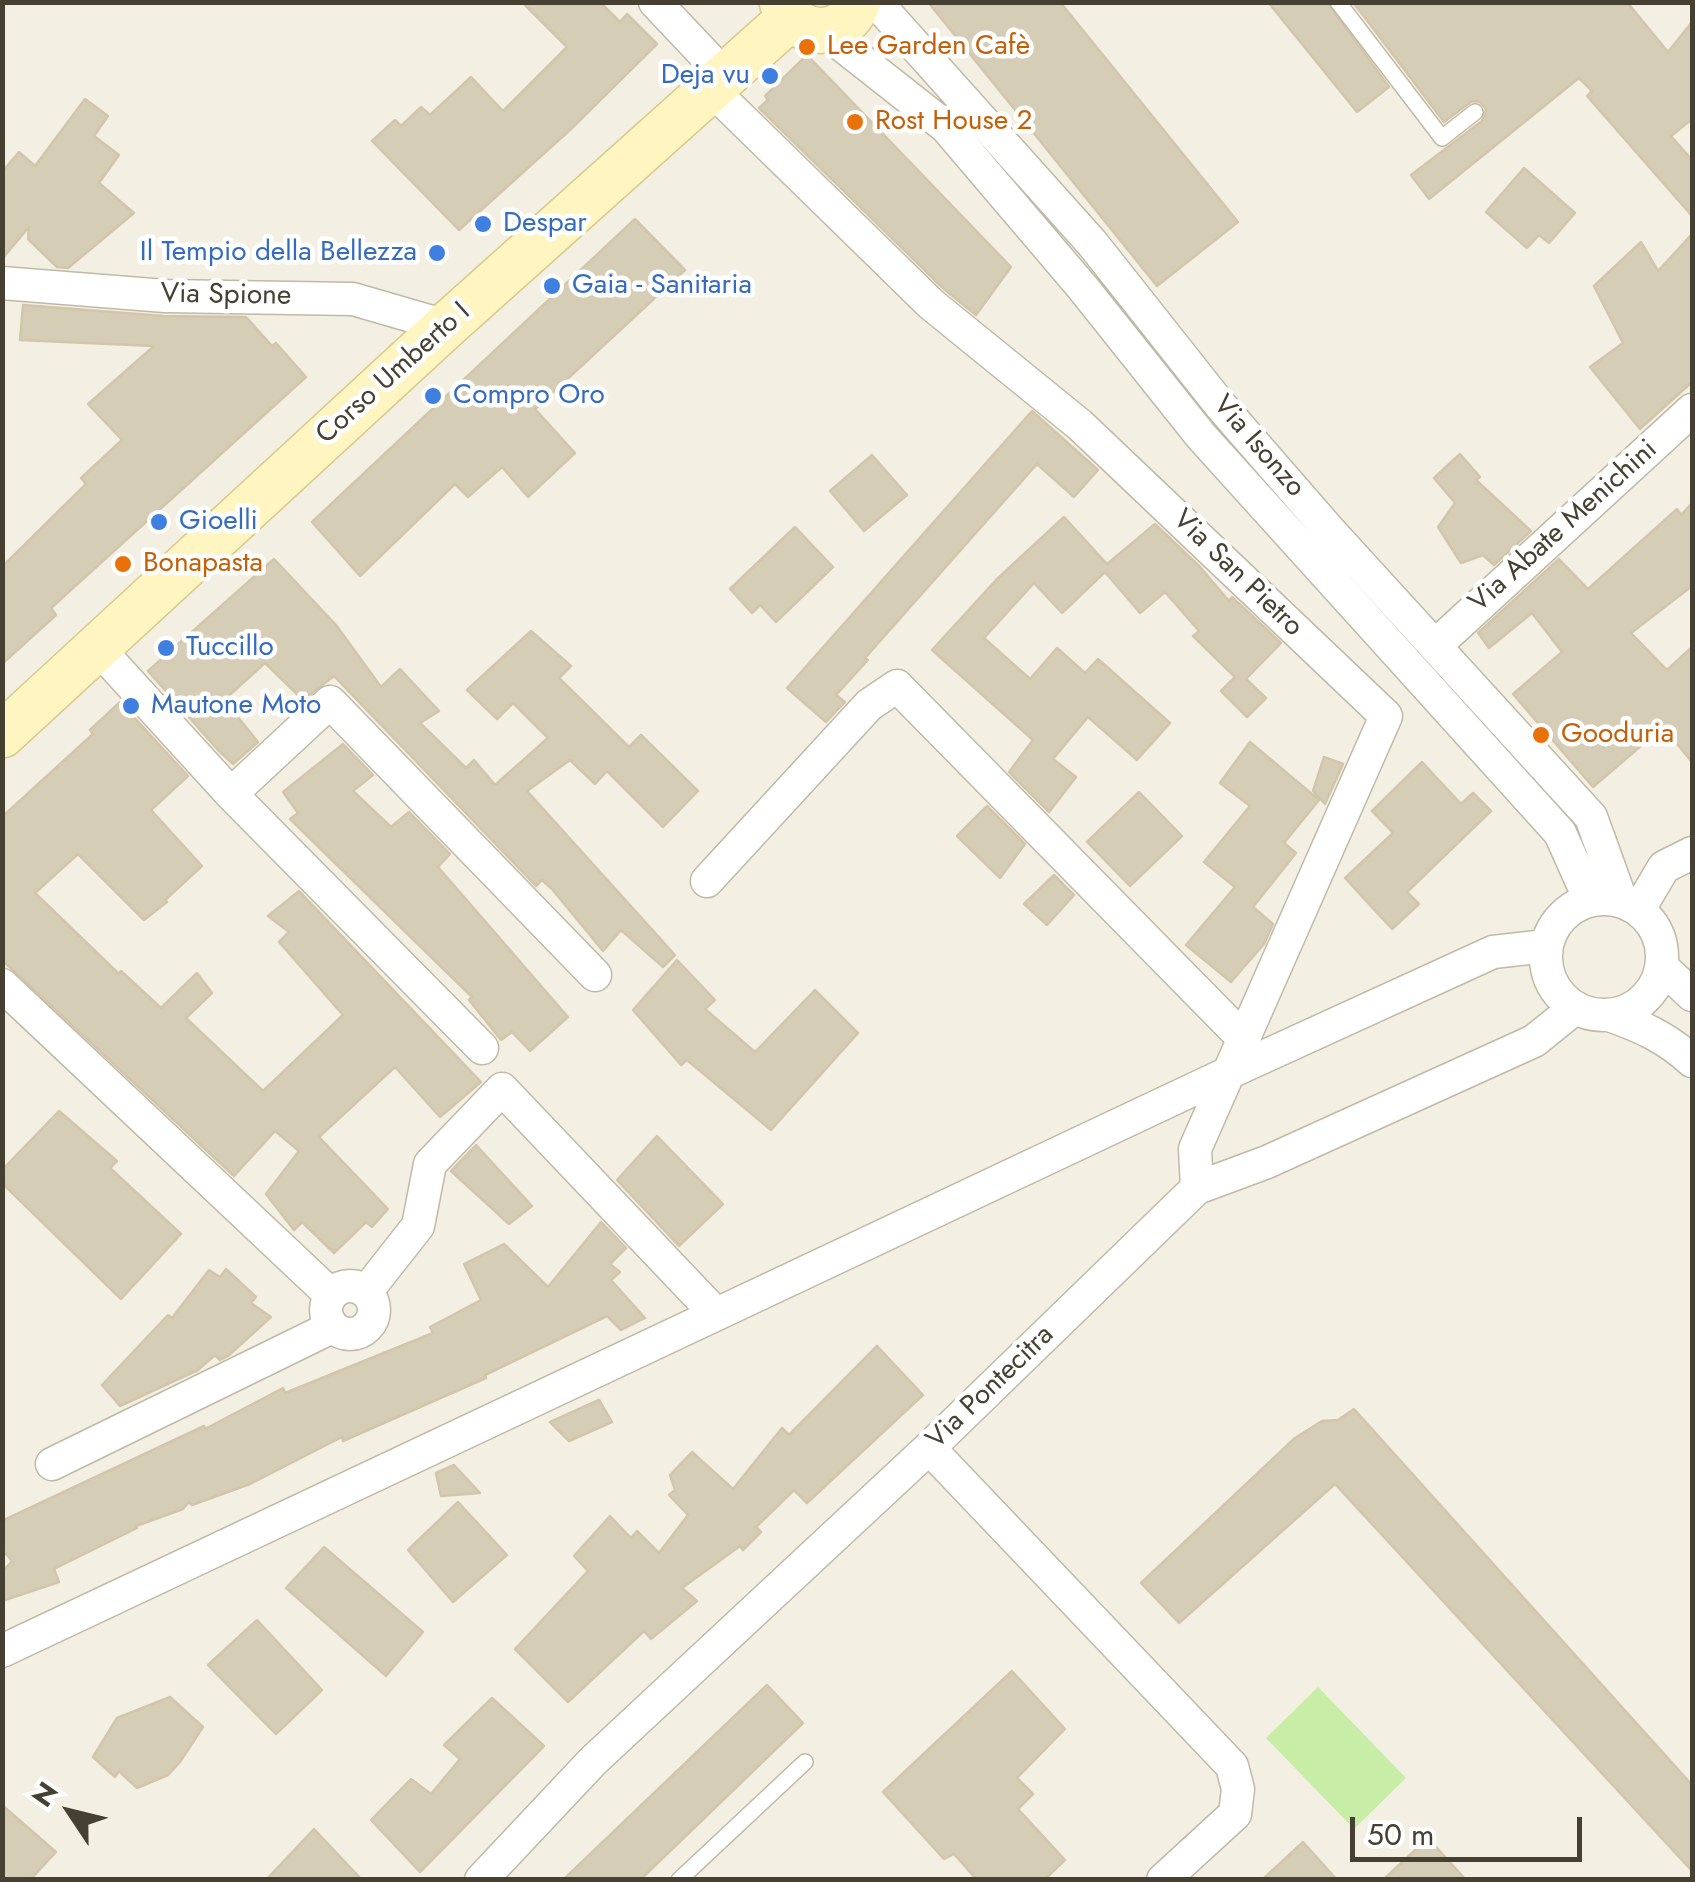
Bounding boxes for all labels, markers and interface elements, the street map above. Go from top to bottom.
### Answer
place label: Lee Garden Cafè [827,30,1030,64]
marker: Lee Garden Cafè [796,36,818,58]
place label: Deja vu [661,59,750,93]
marker: Deja vu [759,65,781,87]
place label: Rost House 2 [875,105,1032,139]
marker: Rost House 2 [844,111,866,133]
place label: Despar [503,207,587,241]
marker: Despar [472,213,494,235]
place label: Il Tempio della Bellezza [140,236,417,270]
marker: Il Tempio della Bellezza [426,242,448,264]
place label: Gaia - Sanitaria [572,269,752,303]
marker: Gaia - Sanitaria [541,275,563,297]
street label: Via Spione [160,278,292,314]
street label: Corso Umberto I [310,296,478,452]
place label: Compro Oro [453,379,605,413]
marker: Compro Oro [422,385,444,407]
street label: Via Isonzo [1205,389,1311,505]
street label: Via Abate Menichini [1463,434,1665,620]
street label: Via San Pietro [1165,504,1309,644]
place label: Gioelli [179,505,258,539]
marker: Gioelli [148,511,170,533]
place label: Bonapasta [143,547,263,581]
marker: Bonapasta [112,553,134,575]
place label: Tuccillo [186,631,274,665]
marker: Tuccillo [155,637,177,659]
place label: Mautone Moto [151,689,321,723]
marker: Mautone Moto [120,695,142,717]
place label: Gooduria [1561,718,1674,752]
marker: Gooduria [1530,724,1552,746]
street label: Via Pontecitra [920,1319,1062,1457]
north arrow [20,1762,120,1862]
text: N [22,1774,68,1815]
scale bar [1355,1797,1588,1859]
text: 50 m [1367,1813,1434,1856]

